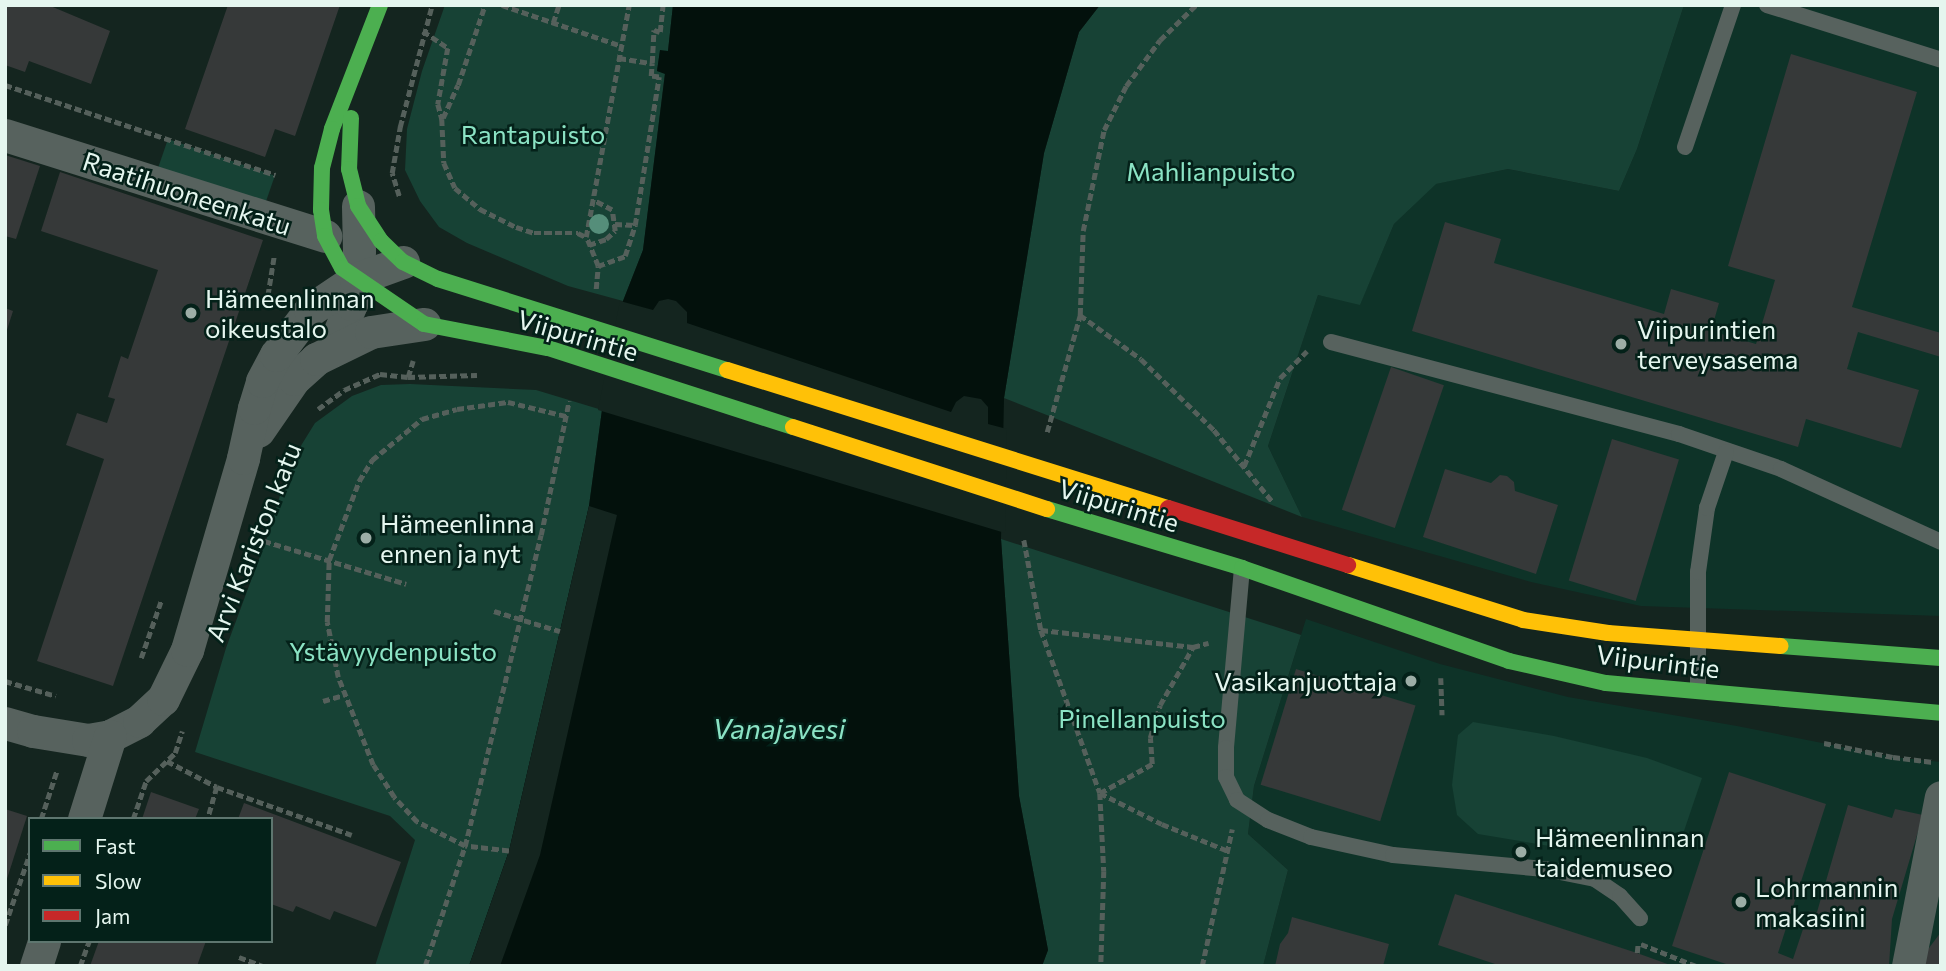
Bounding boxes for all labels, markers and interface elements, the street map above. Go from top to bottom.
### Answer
park label: Rantapuisto [461,118,605,150]
street label: Raatihuoneenkatu [79,145,295,241]
park label: Mahlianpuisto [1126,155,1296,187]
place label: Hämeenlinnan oikeustalo [205,282,375,344]
street label: Viipurintie [514,303,642,367]
marker: Hämeenlinnan oikeustalo [183,305,199,321]
place label: Viipurintien terveysasema [1637,313,1798,374]
marker: Viipurintien terveysasema [1611,334,1631,354]
street label: Arvi Kariston katu [199,438,307,646]
street label: Viipurintie [1055,472,1183,538]
place label: Hämeenlinna ennen ja nyt [380,507,535,568]
marker: Hämeenlinna ennen ja nyt [358,530,374,546]
park label: Ystävyydenpuisto [289,635,497,667]
street label: Viipurintie [1594,638,1722,684]
place label: Vasikanjuottaja [1214,665,1397,697]
marker: Vasikanjuottaja [1403,673,1419,689]
park label: Pinellanpuisto [1058,702,1226,734]
water label: Vanajavesi [712,711,846,745]
legend [28,817,273,943]
place label: Hämeenlinnan taidemuseo [1535,821,1705,882]
text: Fast [95,833,136,858]
marker: Hämeenlinnan taidemuseo [1513,844,1529,860]
text: Slow [95,868,142,893]
place label: Lohrmannin makasiini [1755,871,1898,932]
marker: Lohrmannin makasiini [1733,894,1749,910]
text: Jam [95,903,130,928]

